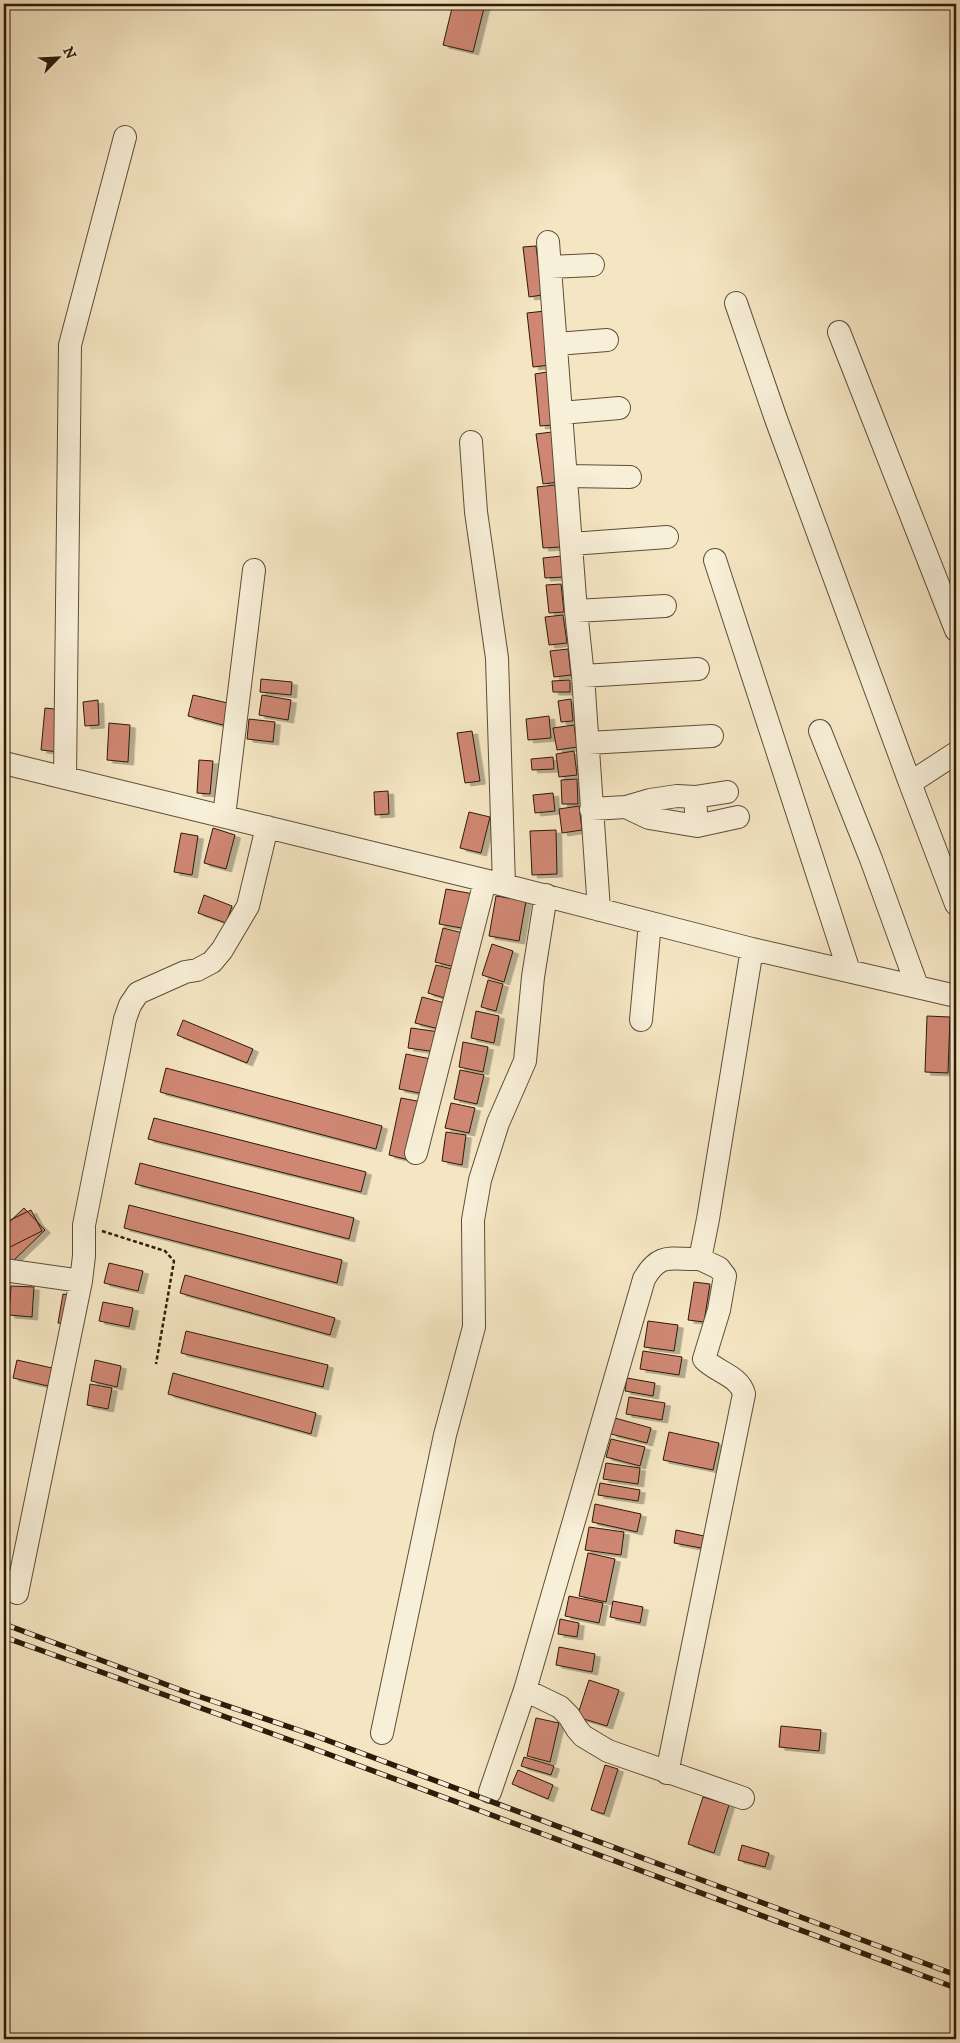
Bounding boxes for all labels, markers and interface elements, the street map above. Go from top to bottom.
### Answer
north arrow [32,32,82,82]
text: N [58,44,80,62]

